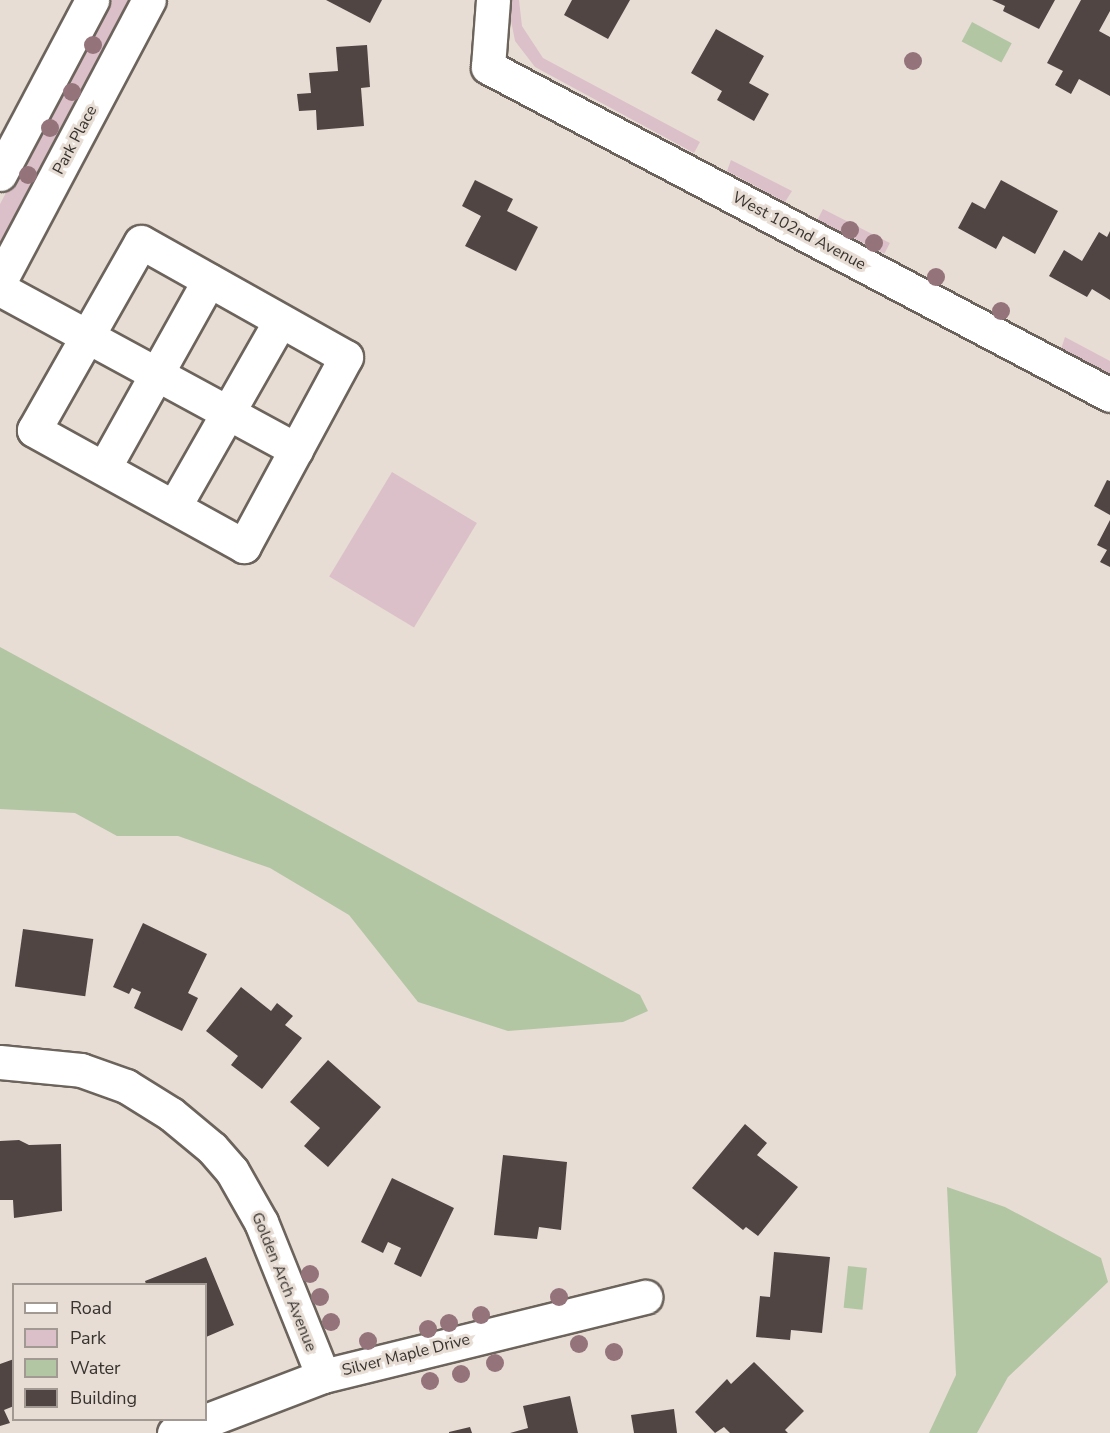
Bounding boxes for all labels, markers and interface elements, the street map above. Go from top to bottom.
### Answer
street label: Park Place [49,102,101,178]
street label: West 102nd Avenue [729,188,869,274]
street label: Golden Arch Avenue [247,1210,321,1354]
legend [12,1283,207,1421]
text: Road [70,1296,112,1320]
text: Park [70,1326,106,1350]
street label: Silver Maple Drive [340,1330,472,1380]
text: Water [70,1356,121,1380]
text: Building [70,1386,137,1410]

